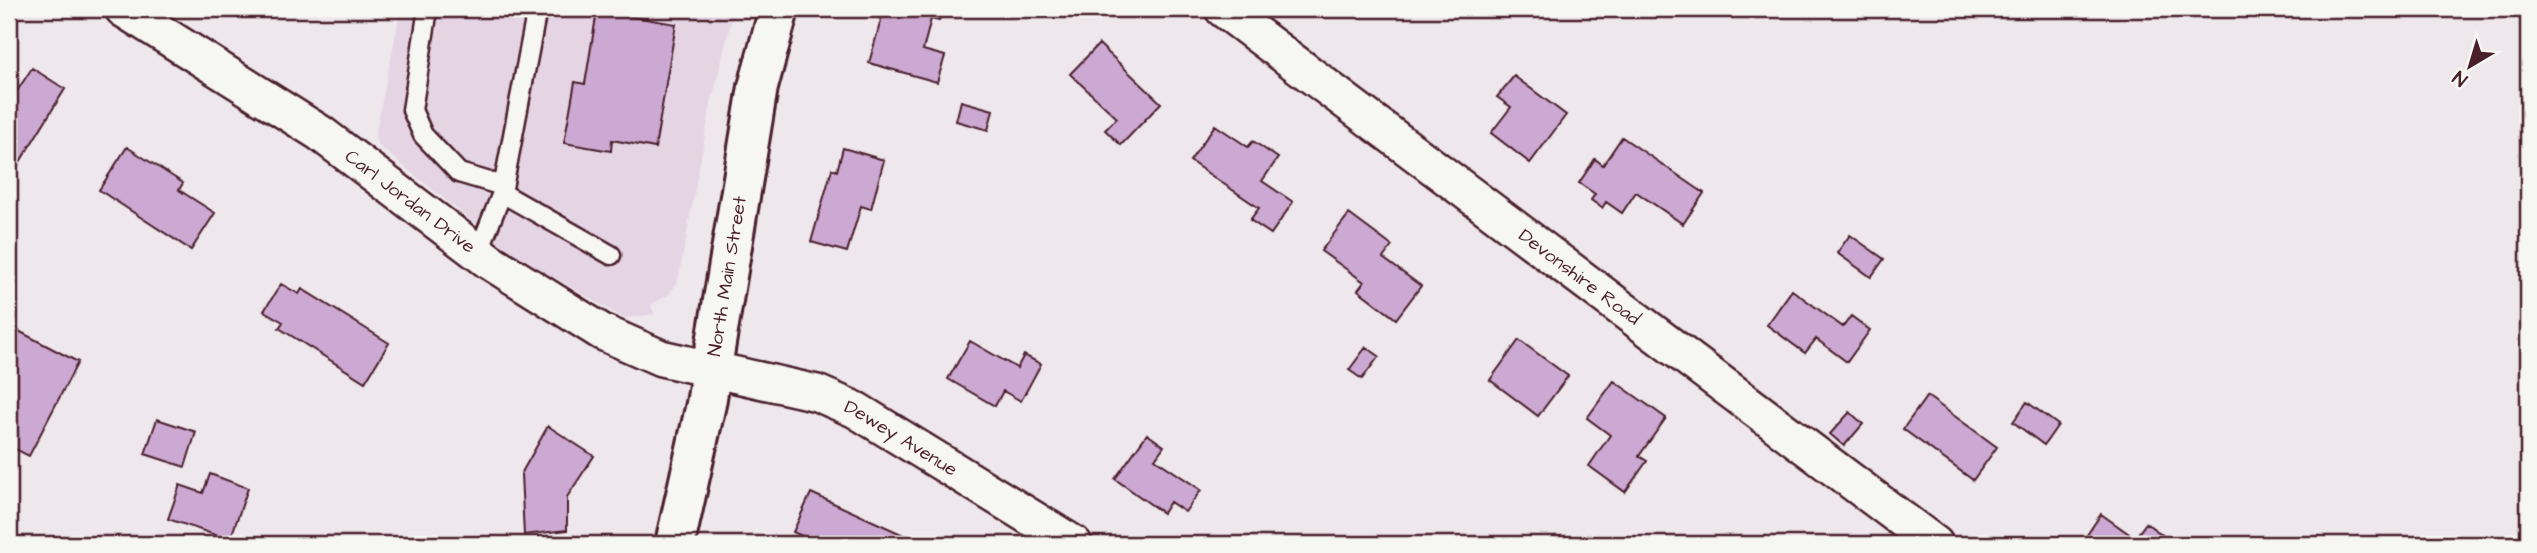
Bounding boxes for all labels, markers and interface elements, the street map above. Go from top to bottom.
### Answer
north arrow [2436,32,2506,102]
text: N [2447,64,2473,93]
street label: Carl Jordan Drive [339,143,481,260]
street label: North Main Street [701,194,753,358]
street label: Devonshire Road [1513,222,1646,332]
street label: Dewey Avenue [840,393,963,483]

